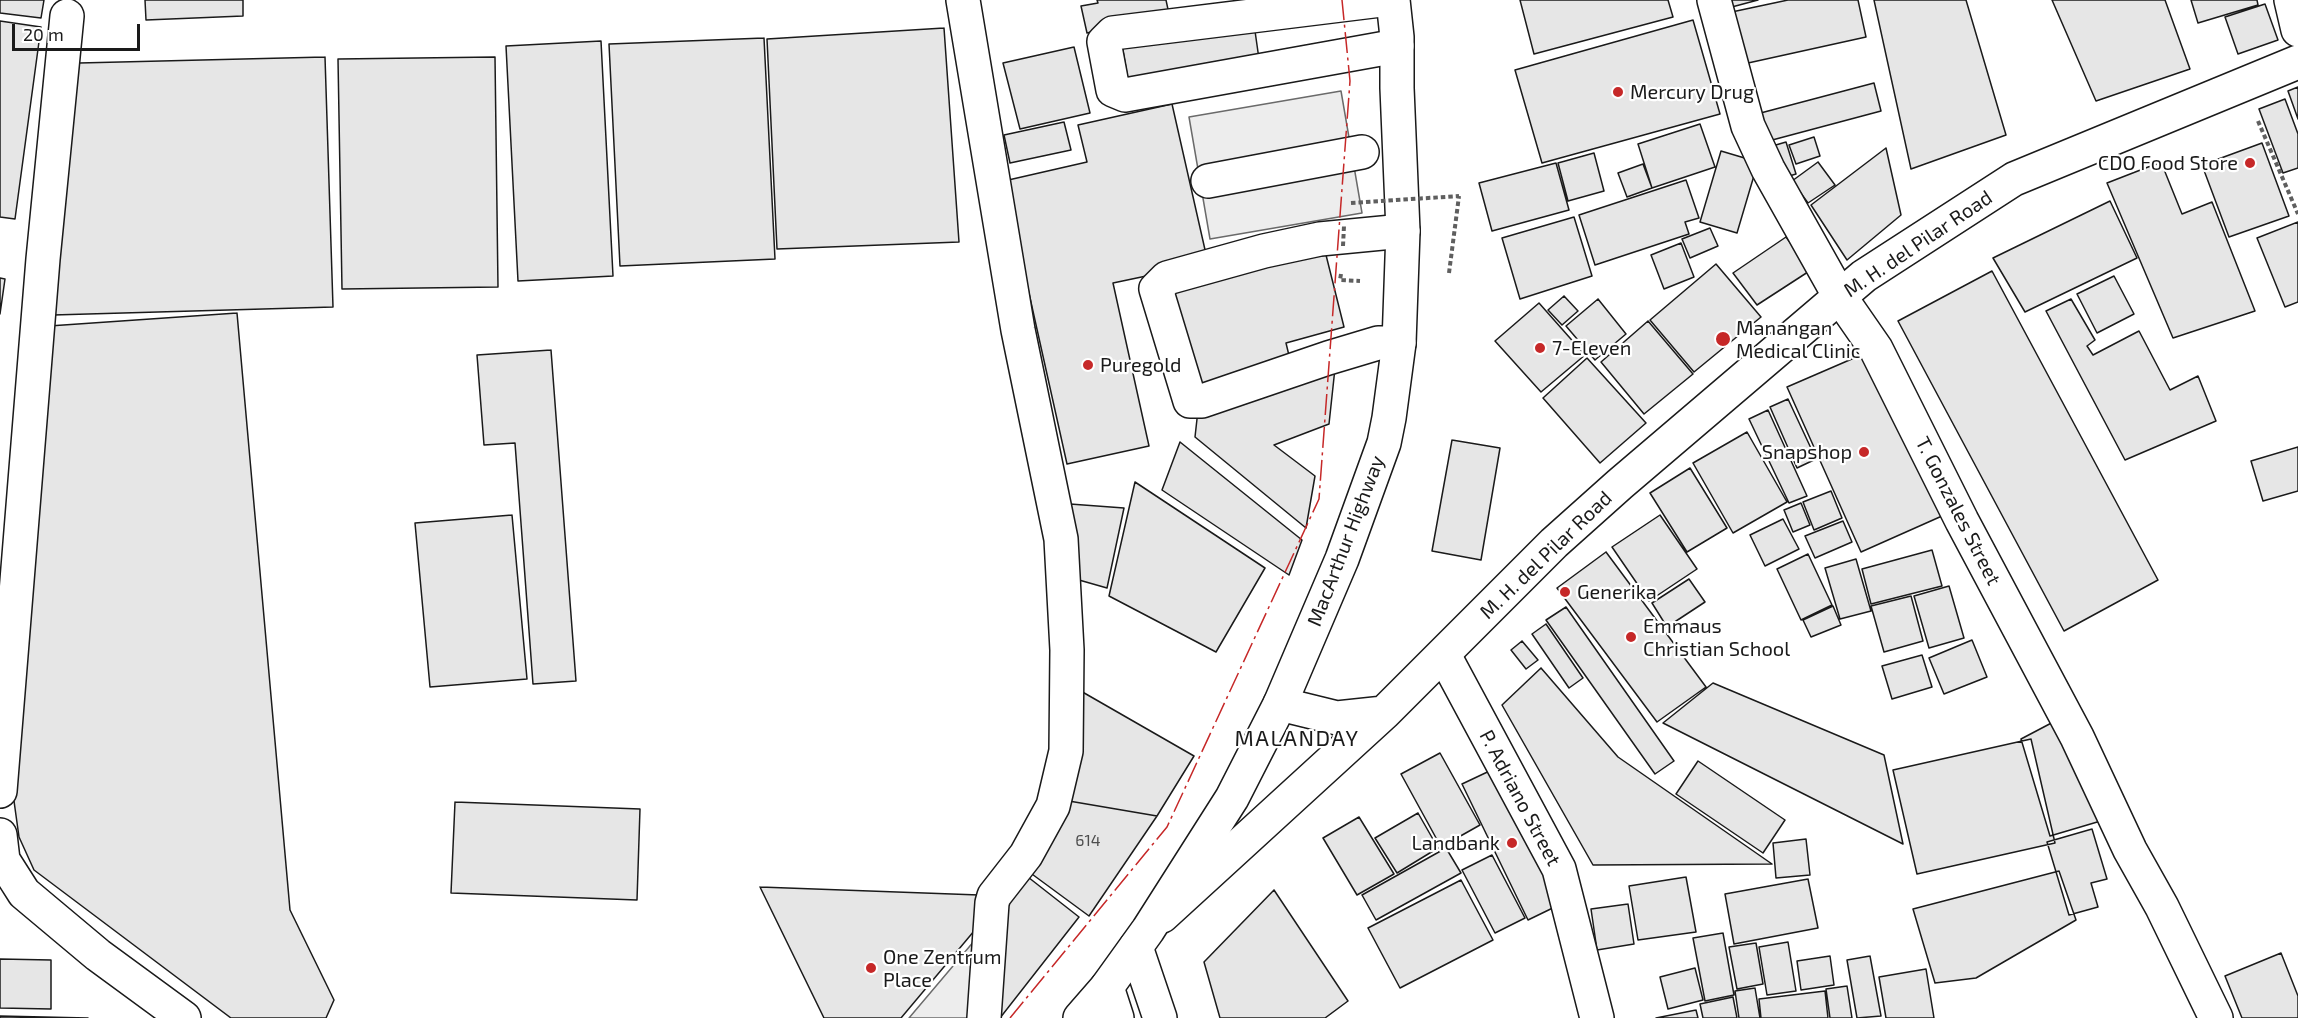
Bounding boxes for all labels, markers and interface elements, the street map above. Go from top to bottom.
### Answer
scale bar [15,12,142,50]
text: 20 m [23,23,64,45]
place label: Mercury Drug [1630,80,1754,104]
marker: Mercury Drug [1611,85,1625,99]
place label: CDO Food Store [2098,151,2238,175]
marker: CDO Food Store [2243,156,2257,170]
street label: M. H. del Pilar Road [1839,185,1997,303]
place label: Manangan Medical Clinic [1736,316,1861,363]
marker: Manangan Medical Clinic [1714,330,1732,348]
place label: 7-Eleven [1552,336,1631,360]
marker: 7-Eleven [1533,341,1547,355]
place label: Puregold [1100,353,1182,377]
marker: Puregold [1081,358,1095,372]
street label: T. Gonzales Street [1910,433,2006,589]
place label: Snapshop [1762,440,1852,464]
marker: Snapshop [1857,445,1871,459]
street label: MacArthur Highway [1302,452,1390,630]
street label: M. H. del Pilar Road [1475,486,1617,624]
place label: Generika [1577,580,1657,604]
marker: Generika [1558,585,1572,599]
place label: Emmaus Christian School [1643,614,1790,661]
marker: Emmaus Christian School [1624,630,1638,644]
district label: MALANDAY [1234,726,1360,752]
street label: P. Adriano Street [1474,726,1566,870]
house number: 614 [1075,831,1101,851]
place label: Landbank [1411,831,1500,855]
marker: Landbank [1505,836,1519,850]
place label: One Zentrum Place [883,945,1001,992]
marker: One Zentrum Place [864,961,878,975]

